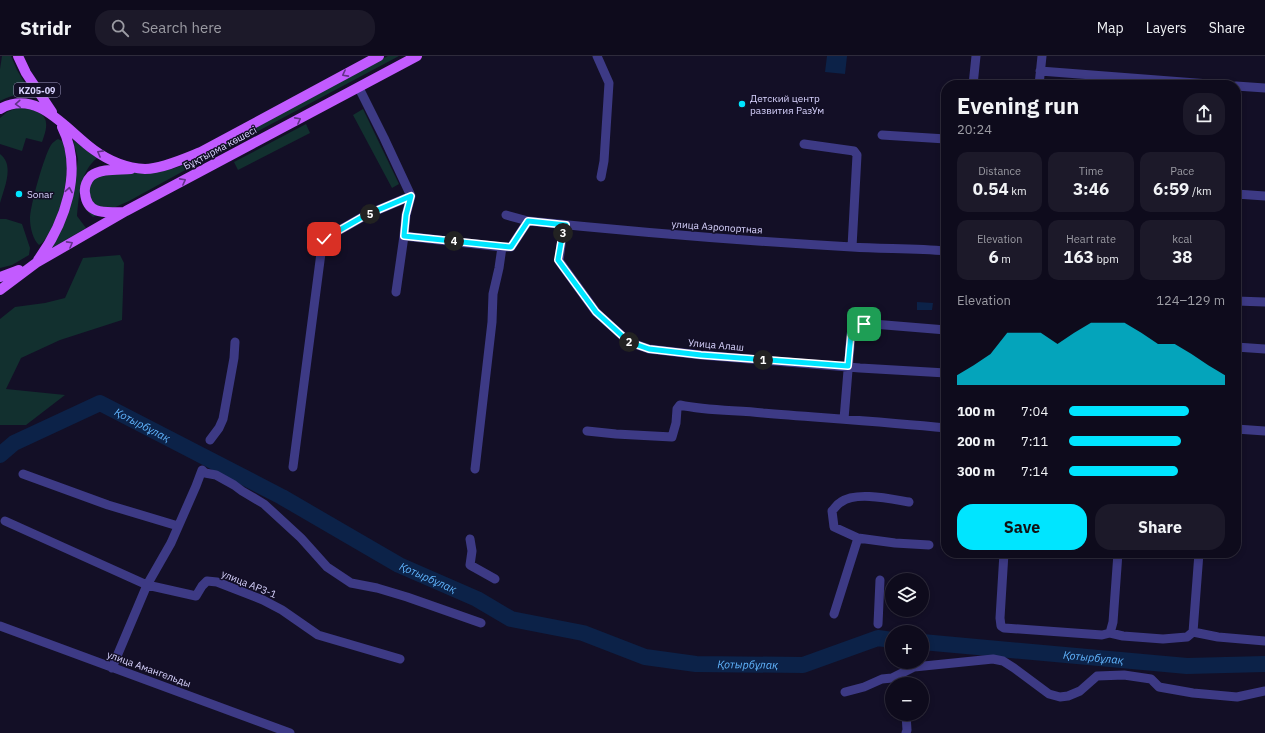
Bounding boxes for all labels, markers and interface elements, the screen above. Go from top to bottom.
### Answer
search box [95,10,375,46]
text: Stridr [20,16,71,40]
icon: search [109,17,131,39]
text: Search here [141,18,222,37]
text: Map [1097,19,1124,37]
text: Layers [1146,19,1187,37]
text: Share [1209,19,1245,37]
one-way arrow [341,70,349,77]
road number: KZ05-09 [14,83,60,97]
text: Evening run [957,91,1079,120]
place label: Детский центр развития РазУм [750,92,824,117]
button: share [1183,93,1225,135]
one-way arrow [15,99,21,108]
marker: Детский центр развития РазУм [737,99,747,109]
one-way arrow [294,117,301,125]
text: 20:24 [957,121,992,138]
street label: Бұқтырма көшесі [181,123,259,173]
one-way arrow [97,151,104,158]
text: Distance [978,164,1021,178]
text: Time [1079,164,1103,178]
text: Pace [1170,164,1194,178]
one-way arrow [179,178,186,185]
text: 0.54 [973,178,1009,200]
text: 3:46 [1073,178,1109,200]
text: 6:59 [1153,178,1189,200]
text: km [1009,184,1027,198]
text: /km [1189,184,1212,198]
one-way arrow [64,187,73,193]
place label: Sonar [27,188,53,201]
marker: Sonar [14,189,24,199]
pin: 5 [360,204,380,224]
text: 5 [367,207,373,221]
street label: улица Аэропортная [671,217,763,237]
pin [307,222,341,256]
pin: 3 [553,223,573,243]
text: 3 [560,226,566,240]
icon: check [313,228,335,250]
pin: 4 [444,231,464,251]
text: Elevation [977,232,1022,246]
text: Heart rate [1066,232,1116,246]
text: kcal [1172,232,1192,246]
text: 4 [451,234,457,248]
one-way arrow [65,241,73,248]
text: 6 [988,246,999,268]
text: 163 [1063,246,1094,268]
text: 38 [1172,246,1193,268]
text: m [999,252,1011,266]
text: bpm [1094,252,1119,266]
text: Elevation [957,292,1011,309]
text: 124–129 m [1156,292,1225,309]
pin [847,307,881,341]
icon: arrive [853,313,875,335]
pin: 2 [619,332,639,352]
text: 2 [626,335,632,349]
street label: Улица Алаш [687,336,745,354]
pin: 1 [753,350,773,370]
text: 1 [760,353,766,367]
text: 100 m [957,403,995,420]
text: 7:04 [1021,403,1048,420]
water label: Қотырбұлақ [112,405,173,445]
text: 200 m [957,433,995,450]
text: 7:11 [1021,433,1048,450]
text: 300 m [957,463,995,480]
text: 7:14 [1021,463,1048,480]
button: Save [957,504,1087,550]
button: Share [1095,504,1225,550]
water label: Қотырбұлақ [397,559,459,596]
street label: улица АРЗ-1 [220,567,278,601]
map controls [885,573,929,721]
button: layers [885,573,929,617]
button: + [885,625,929,669]
street label: улица Амангельды [105,648,193,690]
water label: Қотырбұлақ [1062,648,1124,667]
water label: Қотырбұлақ [717,657,778,672]
button: − [885,677,929,721]

